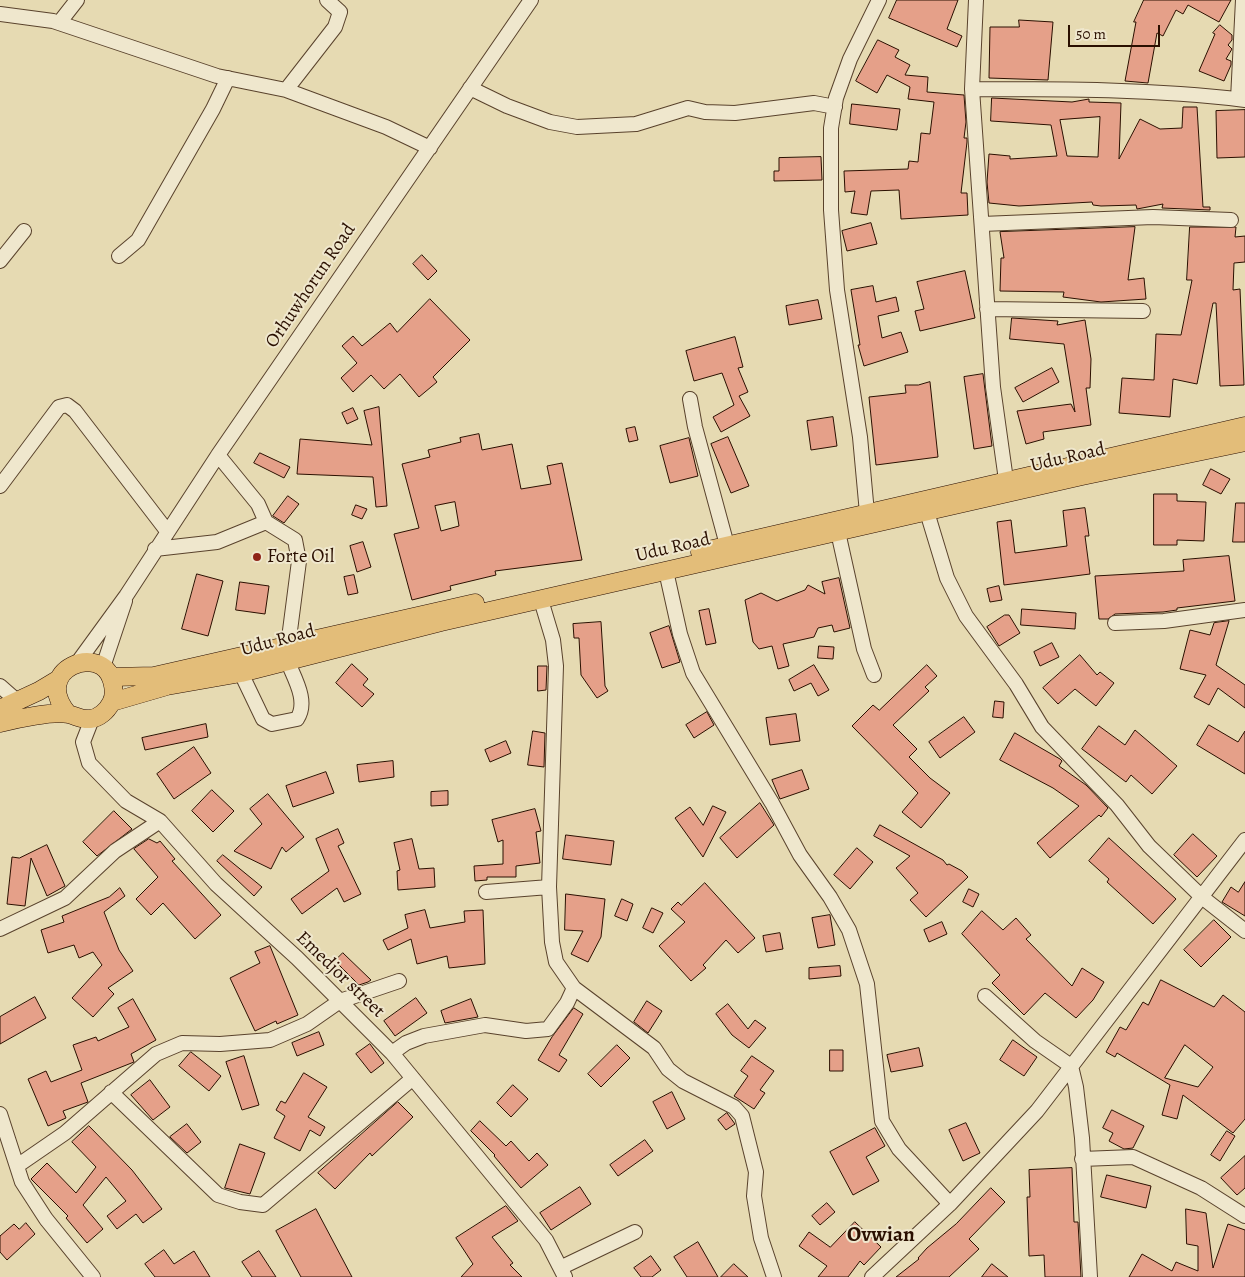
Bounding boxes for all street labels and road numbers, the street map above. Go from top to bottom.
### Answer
street label: Orhuwhorun Road [261,219,361,353]
street label: Udu Road [1028,438,1108,478]
street label: Udu Road [633,528,713,568]
street label: Udu Road [238,620,318,662]
street label: Emedjor street [291,927,389,1023]

